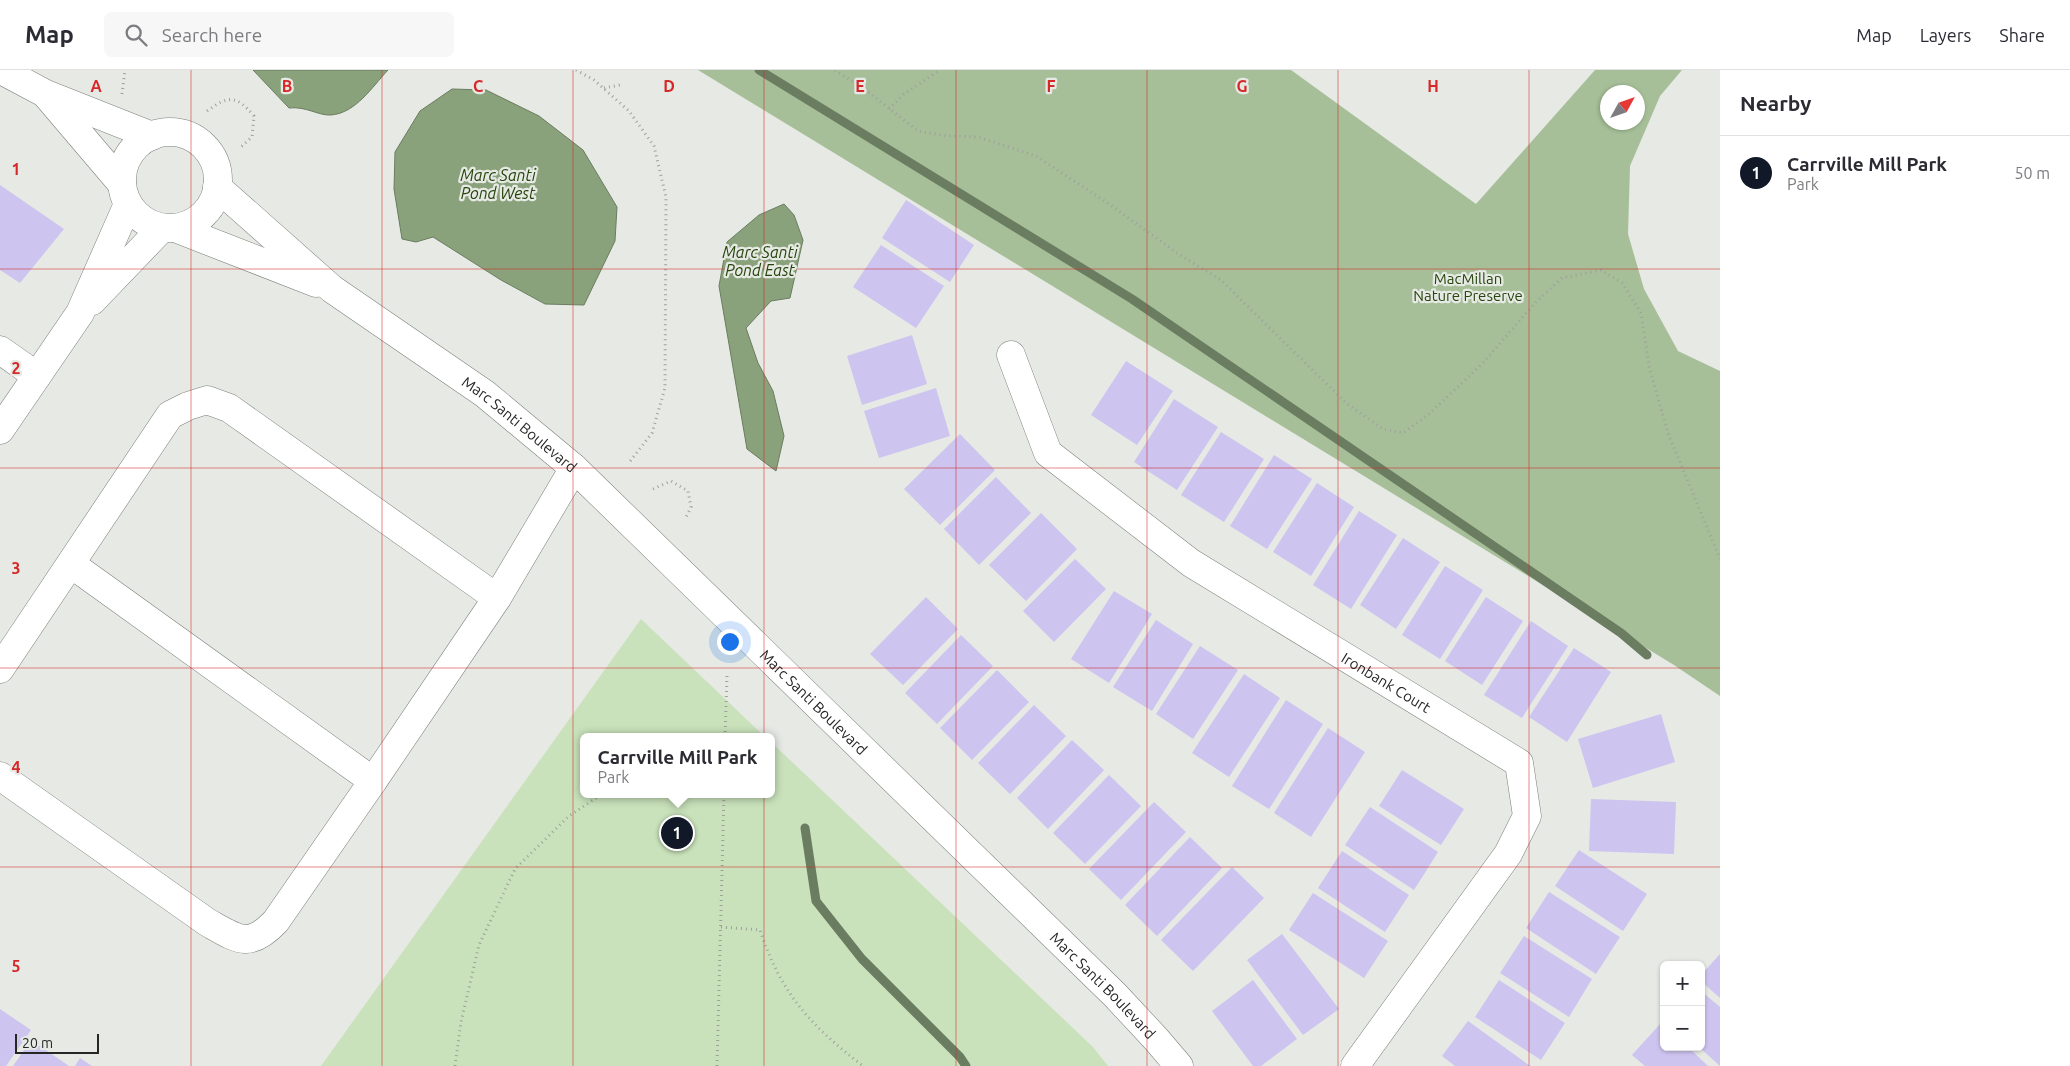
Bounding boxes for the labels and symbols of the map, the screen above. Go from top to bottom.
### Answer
text: A [90,77,102,95]
text: B [282,77,292,95]
text: C [473,77,483,95]
text: D [663,77,675,95]
text: E [855,77,865,95]
text: F [1047,77,1056,95]
text: G [1236,77,1248,95]
text: H [1427,77,1439,95]
north arrow [1600,85,1645,130]
text: 1 [11,160,21,178]
water label: Marc Santi Pond West [460,166,537,202]
water label: Marc Santi Pond East [722,243,799,279]
park label: MacMillan Nature Preserve [1413,270,1523,304]
text: 2 [11,359,21,377]
street label: Marc Santi Boulevard [459,373,580,475]
text: 3 [11,559,21,577]
your location [717,629,743,655]
street label: Marc Santi Boulevard [757,646,871,758]
street label: Ironbank Court [1339,649,1434,716]
text: 4 [11,758,21,776]
pin: 1 [661,814,693,852]
street label: Marc Santi Boulevard [1047,928,1159,1042]
text: 5 [11,957,21,975]
scale bar [15,1031,99,1054]

